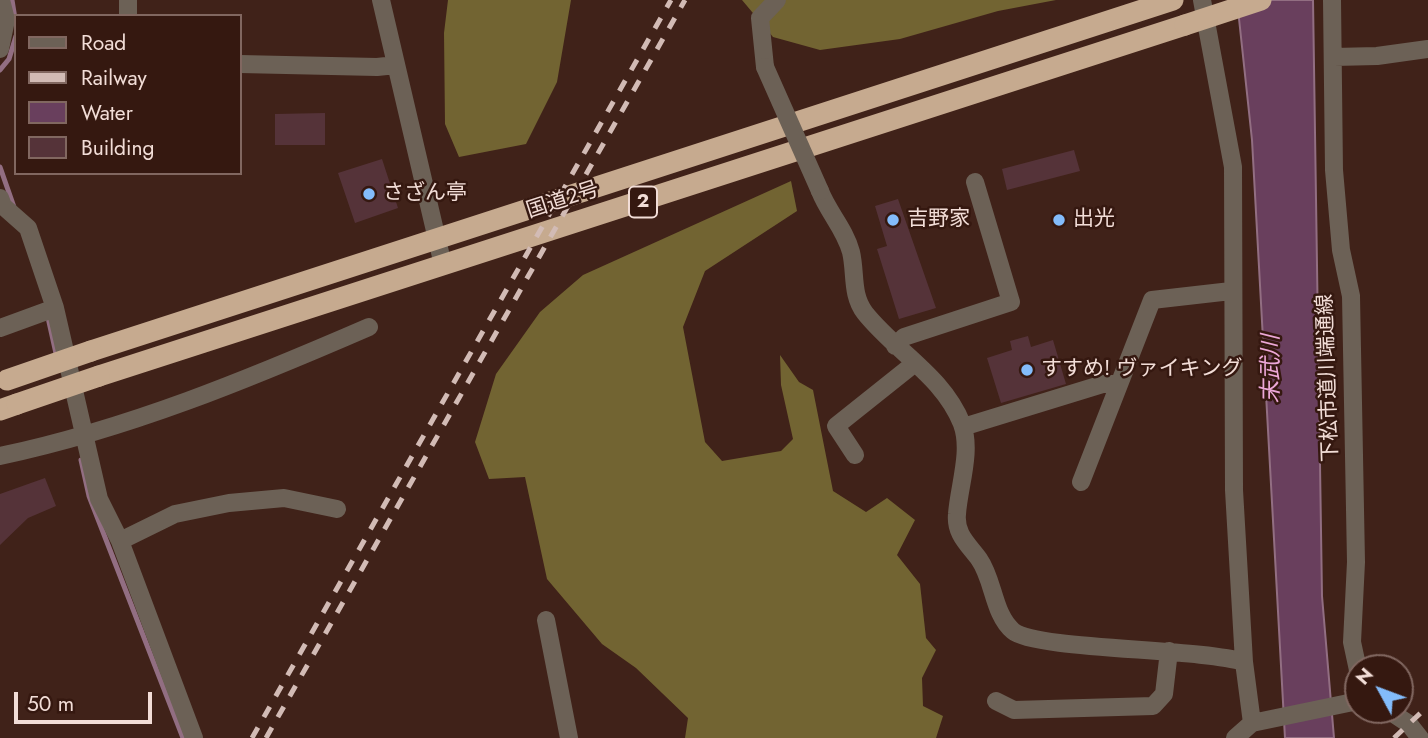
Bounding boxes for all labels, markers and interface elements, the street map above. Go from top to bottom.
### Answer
legend [14,14,242,175]
text: Road [81,28,126,58]
text: Railway [81,63,147,93]
text: Water [81,98,133,128]
text: Building [81,133,154,163]
street label: 国道2号 [523,177,603,225]
place label: さざん亭 [383,181,467,207]
marker: さざん亭 [361,186,377,202]
road number: 2 [629,186,657,218]
place label: 吉野家 [907,207,970,233]
place label: 出光 [1073,207,1115,233]
marker: 吉野家 [885,212,901,228]
marker: 出光 [1051,212,1067,228]
street label: 下松市道川端通線 [1313,294,1345,462]
water label: 末武川 [1258,335,1286,403]
place label: すすめ! ヴァイキング [1041,357,1243,383]
marker: すすめ! ヴァイキング [1019,362,1035,378]
north arrow [1344,654,1414,724]
text: N [1349,662,1379,691]
scale bar [18,678,156,722]
text: 50 m [27,689,74,719]

